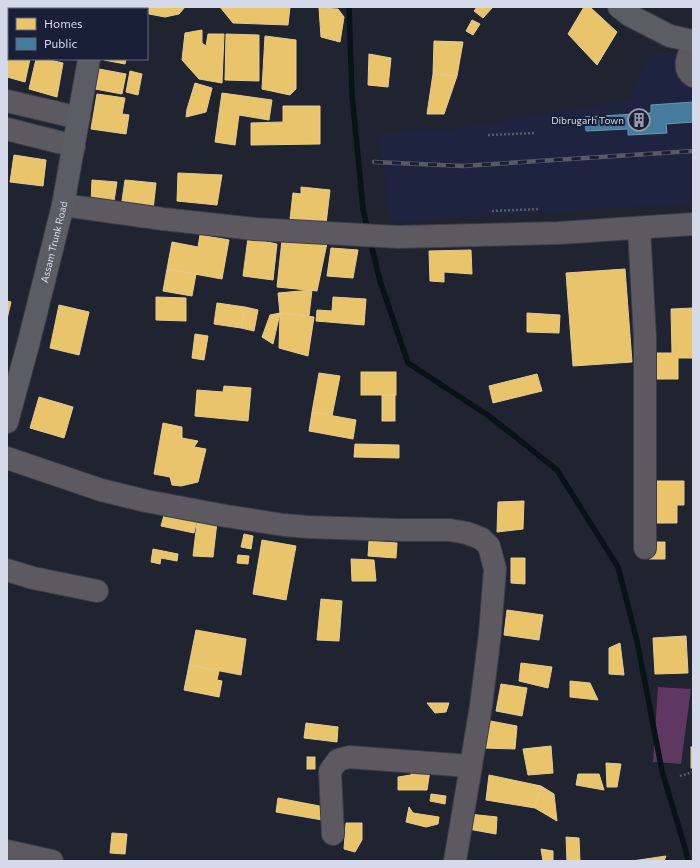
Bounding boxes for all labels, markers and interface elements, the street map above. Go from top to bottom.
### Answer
legend [8,8,148,60]
text: Homes [44,16,82,30]
text: Public [44,36,77,50]
building icon: Dibrugarh Town [626,107,652,133]
place label: Dibrugarh Town [551,114,624,126]
street label: Assam Trunk Road [38,200,70,284]

